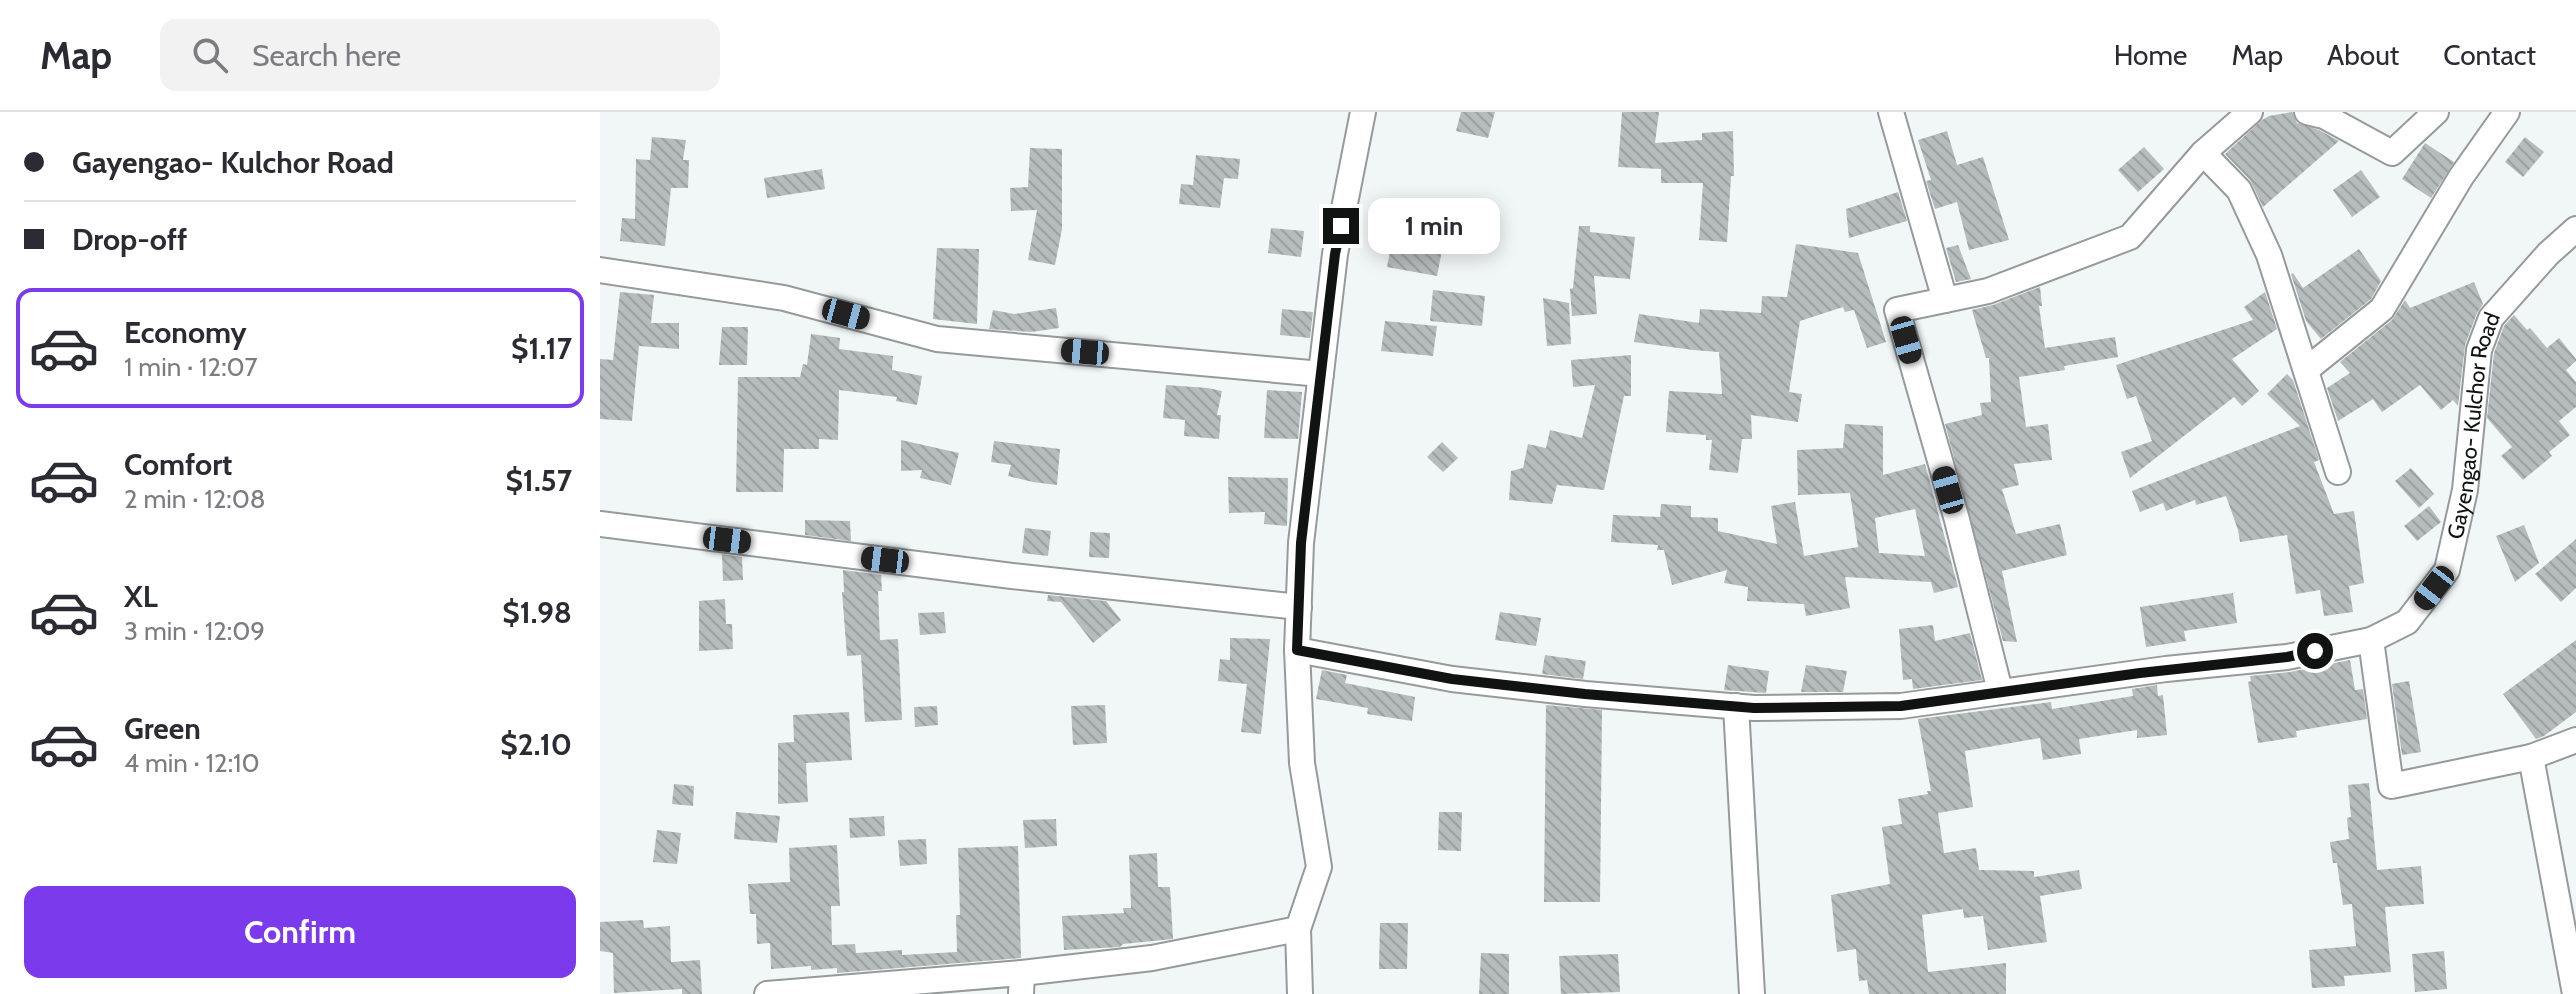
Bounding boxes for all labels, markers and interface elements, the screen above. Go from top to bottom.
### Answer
search box [160,19,720,91]
text: Map [40,32,112,79]
icon: search [188,33,232,77]
text: Search here [252,37,401,74]
text: Home [2114,38,2187,72]
text: Map [2231,38,2283,72]
text: About [2327,38,2399,72]
text: Contact [2443,38,2536,72]
text: Gayengao- Kulchor Road [72,144,394,181]
callout: 1 min [1369,198,1501,254]
route end [1323,208,1359,244]
text: 1 min [1405,210,1463,242]
text: Drop-off [72,221,187,258]
car [820,296,872,332]
street label: Gayengao- Kulchor Road [2441,309,2506,541]
icon: car [28,312,100,384]
text: Economy [124,314,247,351]
car [1888,314,1924,366]
text: $1.17 [511,330,572,367]
car [1060,338,1110,366]
text: 1 min · 12:07 [124,351,258,383]
icon: car [28,444,100,516]
text: Comfort [124,446,232,483]
text: $1.57 [505,462,572,499]
car [1930,464,1966,516]
text: 2 min · 12:08 [124,483,266,515]
car [702,525,752,555]
car [860,545,910,575]
car [2410,562,2458,614]
icon: car [28,576,100,648]
text: XL [124,578,158,615]
text: $1.98 [502,594,572,631]
text: 3 min · 12:09 [124,615,265,647]
route start [2297,633,2333,669]
icon: car [28,708,100,780]
text: Green [124,710,201,747]
text: $2.10 [500,726,572,763]
text: 4 min · 12:10 [124,747,260,779]
button: Confirm [24,886,576,978]

